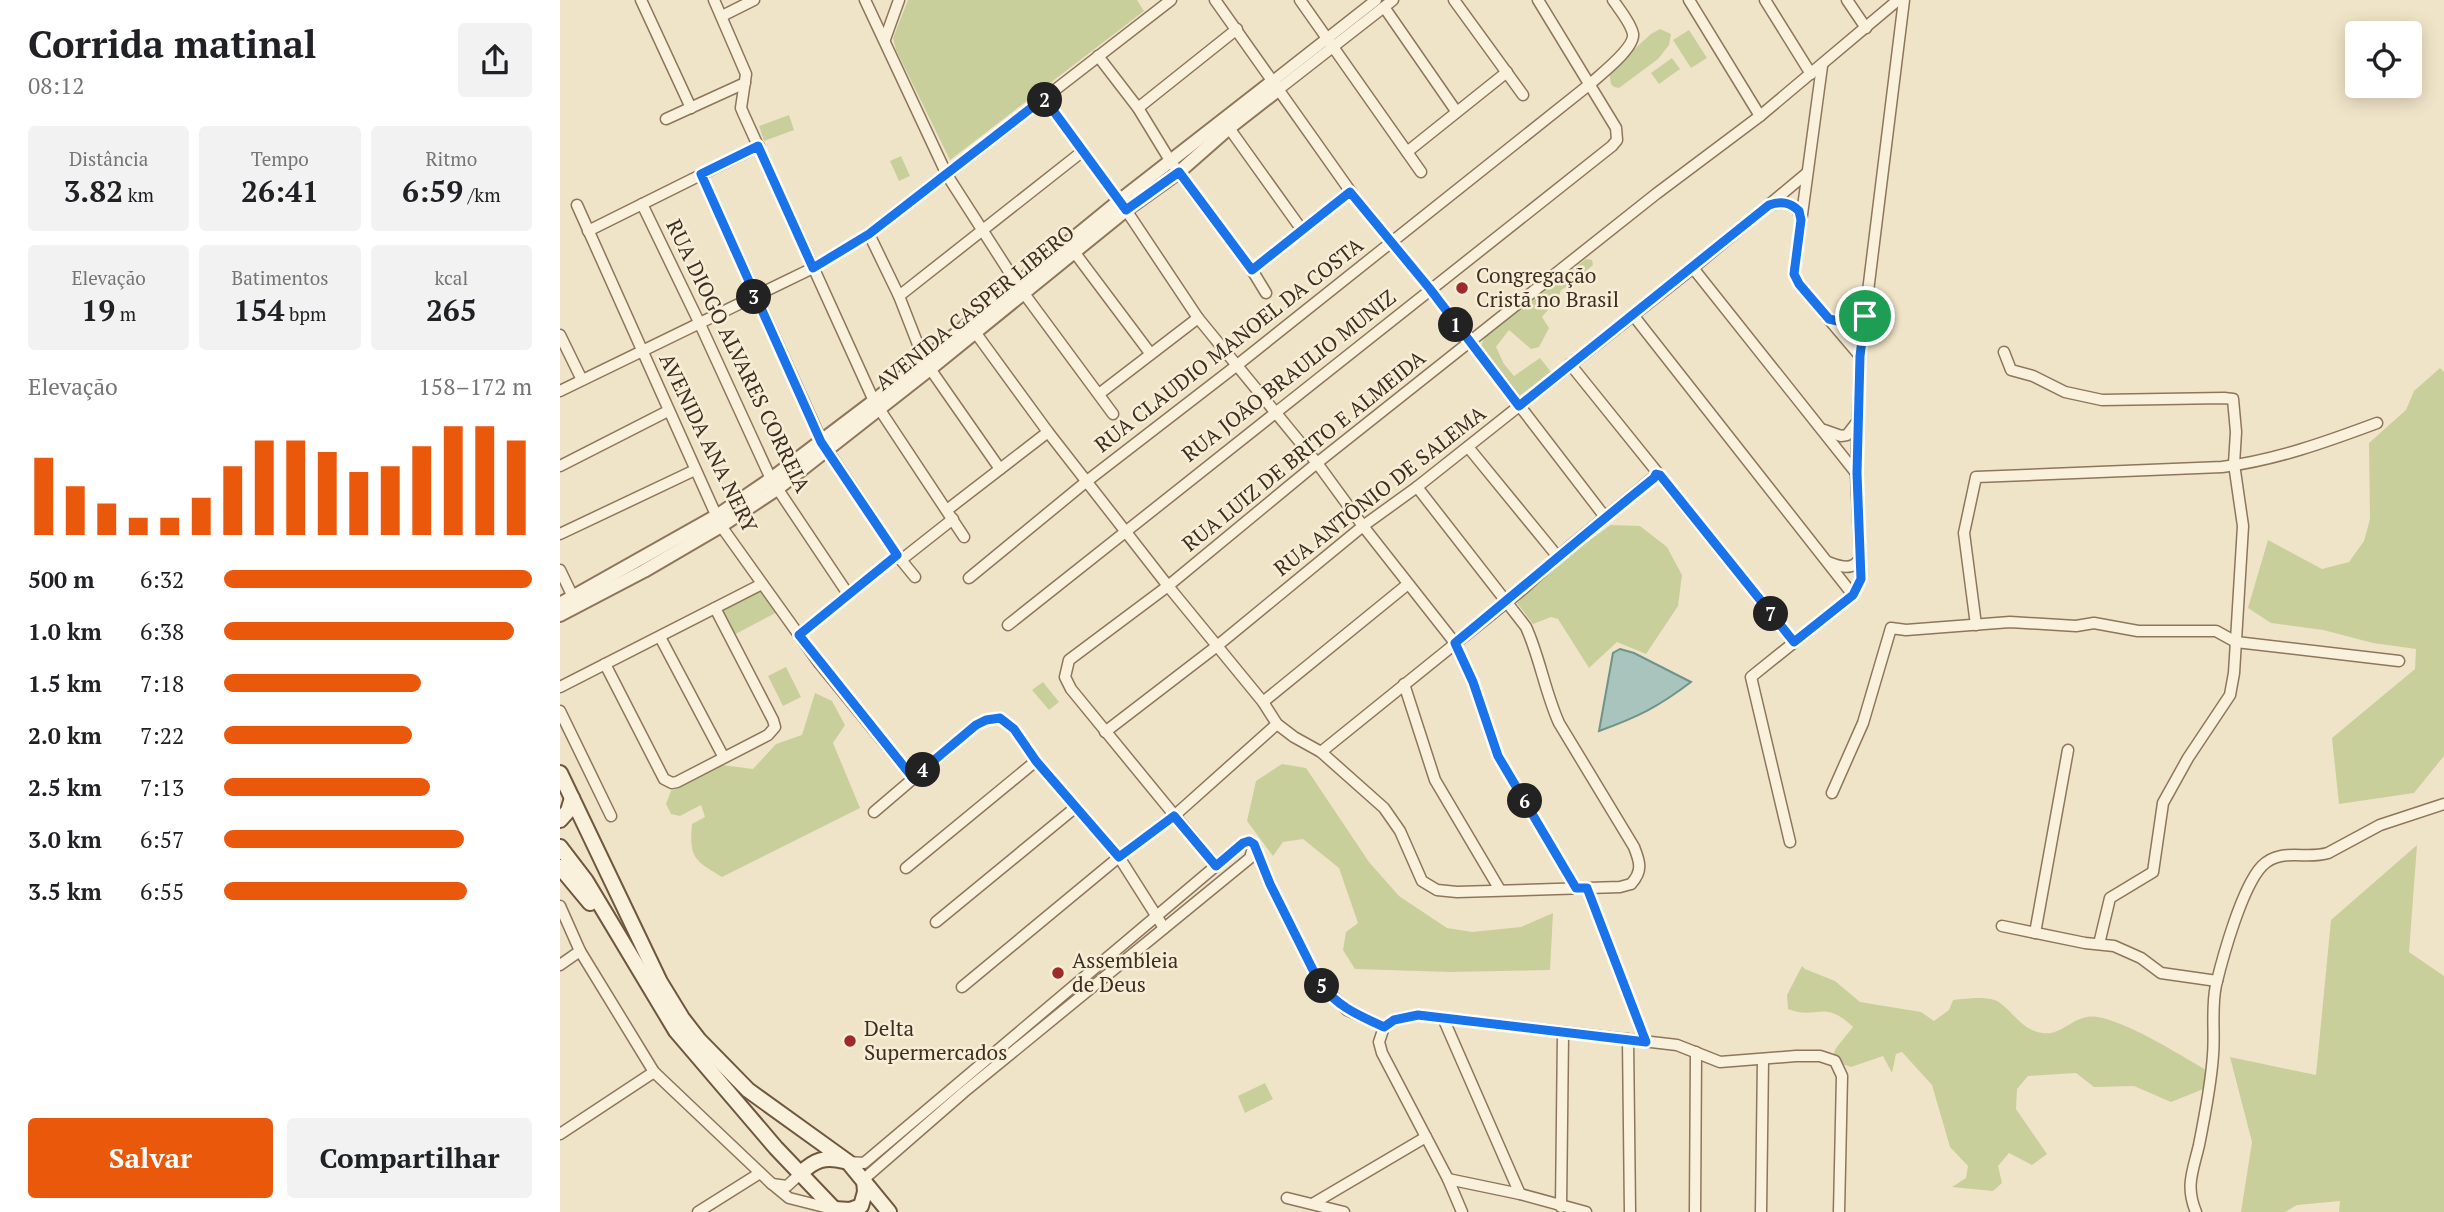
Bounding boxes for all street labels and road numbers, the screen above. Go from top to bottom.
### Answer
street label: RUA DIOGO ALVARES CORREIA [660,214,818,497]
street label: AVENIDA CASPER LIBERO [869,218,1080,396]
street label: RUA CLAUDIO MANOEL DA COSTA [1088,230,1369,458]
street label: RUA JOÃO BRAULIO MUNIZ [1176,283,1401,468]
street label: RUA LUIZ DE BRITO E ALMEIDA [1176,343,1431,557]
street label: AVENIDA ANA NERY [653,348,765,537]
street label: RUA ANTÔNIO DE SALEMA [1268,398,1492,582]

